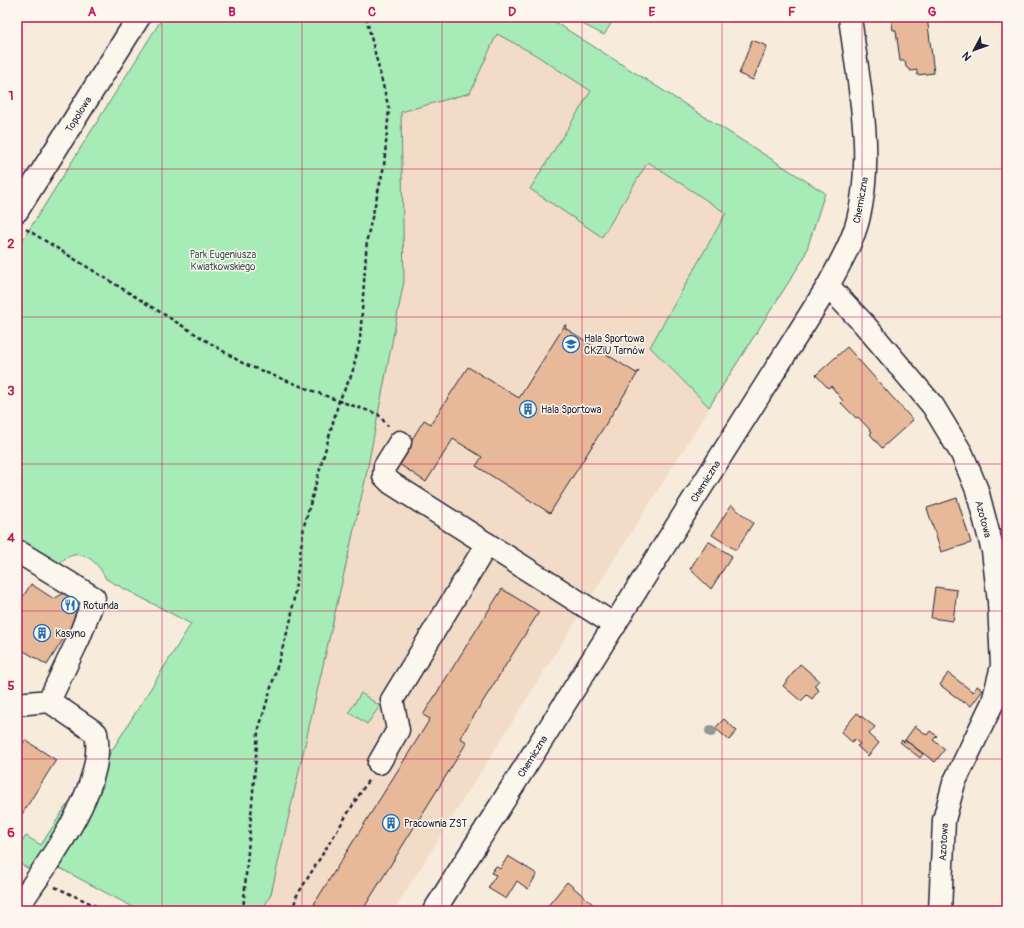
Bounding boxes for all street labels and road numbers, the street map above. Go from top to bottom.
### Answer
street label: Topolowa [63,94,95,135]
street label: Chemiczna [851,176,871,224]
street label: Chemiczna [688,458,724,505]
street label: Azotowa [972,500,994,539]
street label: Chemiczna [515,733,551,780]
street label: Azotowa [937,823,951,861]

